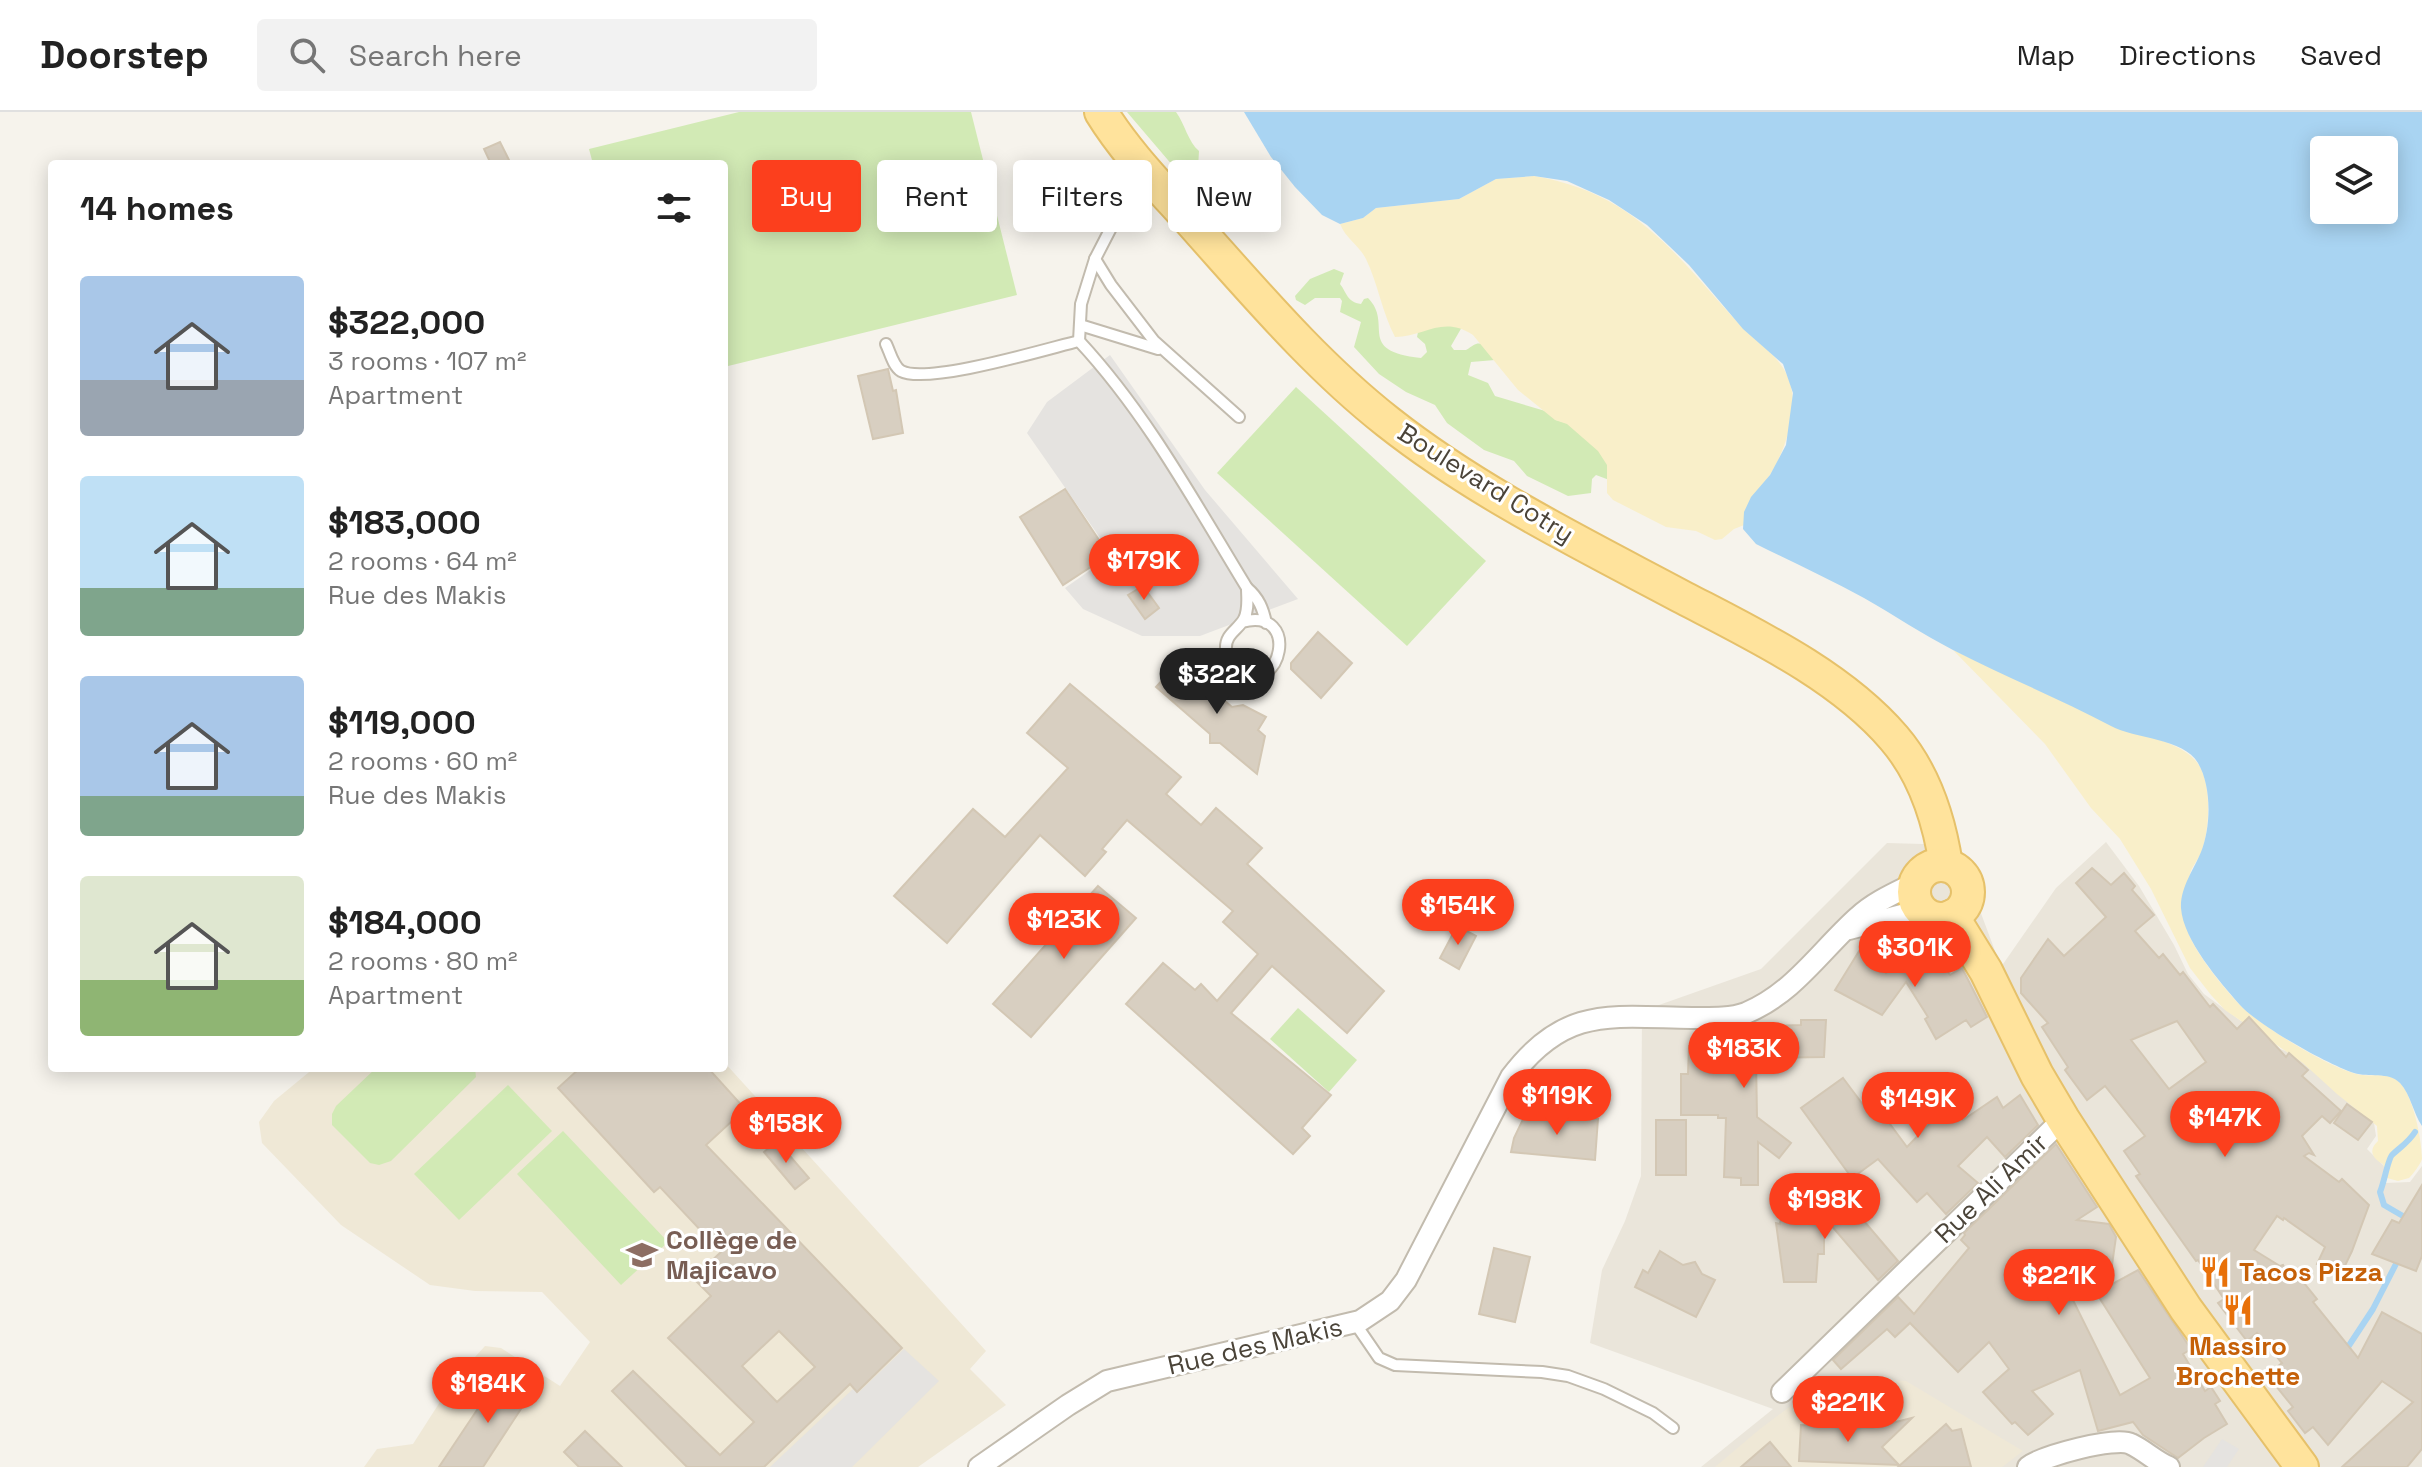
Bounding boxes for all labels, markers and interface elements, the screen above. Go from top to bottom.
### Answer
search box [257,19,817,91]
text: Doorstep [40,31,209,79]
icon: search [285,33,329,77]
text: Search here [349,36,522,75]
text: Map [2017,37,2075,73]
text: Directions [2119,37,2256,73]
text: Saved [2300,37,2382,73]
map controls [2310,136,2398,224]
button: layers [2310,136,2398,224]
chip: Buy [752,160,861,232]
chip: Rent [877,160,997,232]
chip: Filters [1013,160,1152,232]
chip: New [1168,160,1281,232]
icon: filters [652,186,696,230]
text: 14 homes [80,187,234,230]
text: $322,000 [328,301,485,344]
icon: home [144,308,240,404]
text: 3 rooms · 107 m² [328,344,526,378]
text: Apartment [328,378,463,412]
street label: Boulevard Cotry [1391,415,1581,551]
text: $183,000 [328,501,481,544]
icon: home [144,508,240,604]
pin: $179K [1088,534,1200,602]
text: $179K [1107,543,1181,577]
text: 2 rooms · 64 m² [328,544,517,578]
text: Rue des Makis [328,578,506,612]
pin: $322K [1161,648,1273,716]
text: $322K [1178,657,1256,691]
text: $119,000 [328,701,476,744]
icon: home [144,708,240,804]
text: 2 rooms · 60 m² [328,744,517,778]
text: Rue des Makis [328,778,506,812]
pin: $154K [1402,879,1514,947]
text: $154K [1420,888,1496,922]
pin: $123K [1008,893,1120,961]
text: $184,000 [328,901,482,944]
text: $123K [1026,902,1102,936]
icon: home [144,908,240,1004]
pin: $301K [1859,921,1971,989]
text: $301K [1877,930,1953,964]
text: 2 rooms · 80 m² [328,944,518,978]
text: Apartment [328,978,463,1012]
pin: $183K [1688,1022,1800,1090]
text: $183K [1706,1031,1782,1065]
pin: $119K [1501,1069,1613,1137]
pin: $149K [1862,1072,1974,1140]
text: $119K [1521,1078,1593,1112]
text: $149K [1880,1081,1956,1115]
pin: $147K [2169,1091,2281,1159]
pin: $158K [730,1097,842,1165]
text: $147K [2188,1100,2262,1134]
text: $158K [749,1106,823,1140]
street label: Rue Ali Amir [1927,1126,2055,1250]
pin: $198K [1769,1173,1881,1241]
text: $198K [1787,1182,1863,1216]
place label: Collège de Majicavo [666,1223,797,1287]
school or university icon: Collège de Majicavo [625,1238,659,1272]
pin: $221K [2003,1249,2115,1317]
restaurant icon: Tacos Pizza [2198,1255,2232,1289]
place label: Tacos Pizza [2239,1255,2383,1289]
text: $221K [2022,1258,2096,1292]
restaurant icon: Massiro Brochette [2221,1293,2255,1327]
street label: Rue des Makis [1164,1309,1346,1383]
place label: Massiro Brochette [2176,1329,2300,1393]
pin: $184K [432,1357,544,1425]
text: $184K [450,1366,526,1400]
pin: $221K [1792,1376,1904,1444]
text: $221K [1811,1385,1885,1419]

